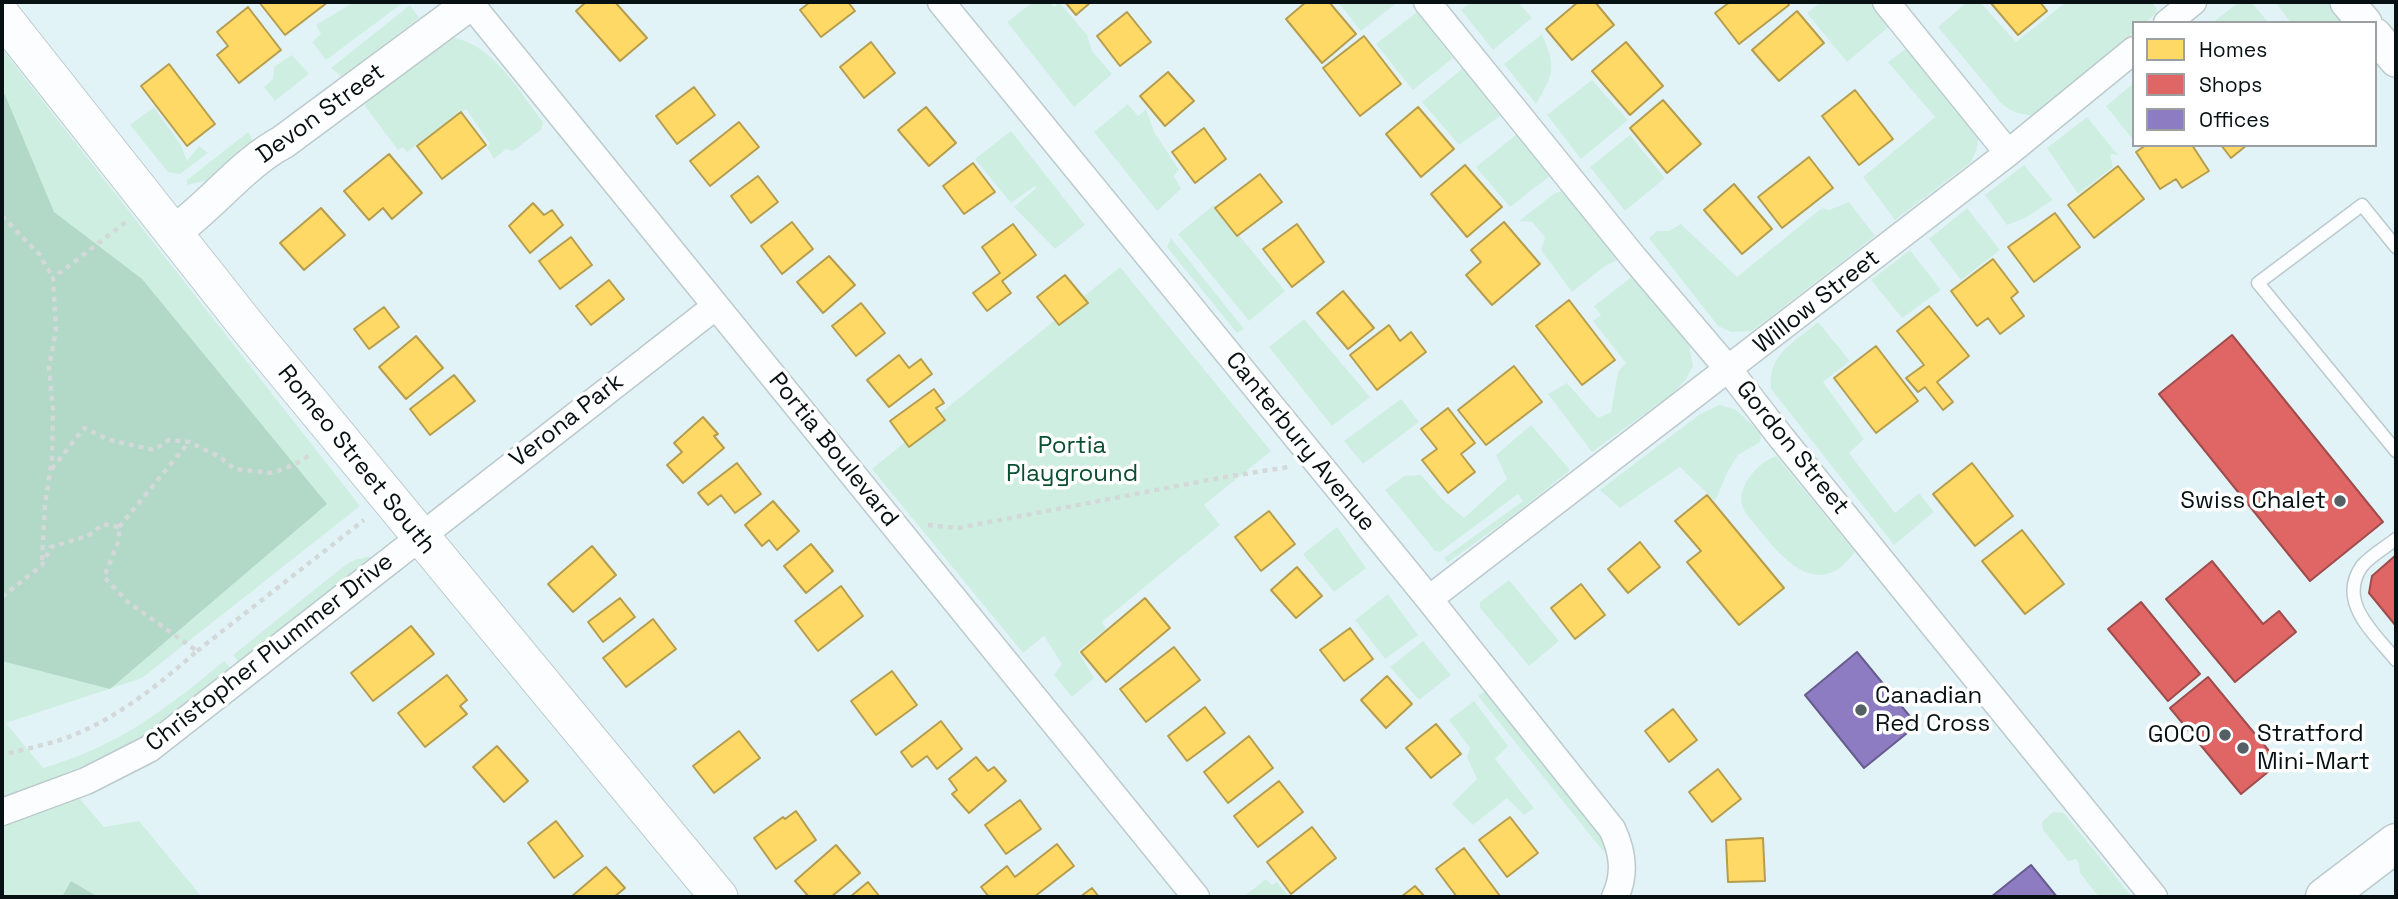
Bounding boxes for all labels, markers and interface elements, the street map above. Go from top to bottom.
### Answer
legend [2132,21,2377,147]
text: Homes [2199,36,2267,63]
street label: Devon Street [251,58,391,170]
text: Shops [2199,71,2262,98]
text: Offices [2199,106,2270,133]
street label: Willow Street [1748,244,1886,360]
street label: Canterbury Avenue [1219,347,1381,537]
street label: Romeo Street South [271,359,441,561]
street label: Portia Boulevard [762,367,904,533]
street label: Verona Park [504,368,630,474]
street label: Gordon Street [1729,375,1855,521]
park label: Portia Playground [1006,432,1138,488]
place label: Swiss Chalet [2180,487,2326,515]
marker: Swiss Chalet [2332,493,2348,509]
street label: Christopher Plummer Drive [141,548,399,758]
place label: Canadian Red Cross [1875,682,1990,738]
marker: Canadian Red Cross [1853,702,1869,718]
place label: Stratford Mini-Mart [2257,720,2370,776]
place label: GOCO [2148,721,2211,749]
marker: GOCO [2217,727,2233,743]
marker: Stratford Mini-Mart [2235,740,2251,756]

